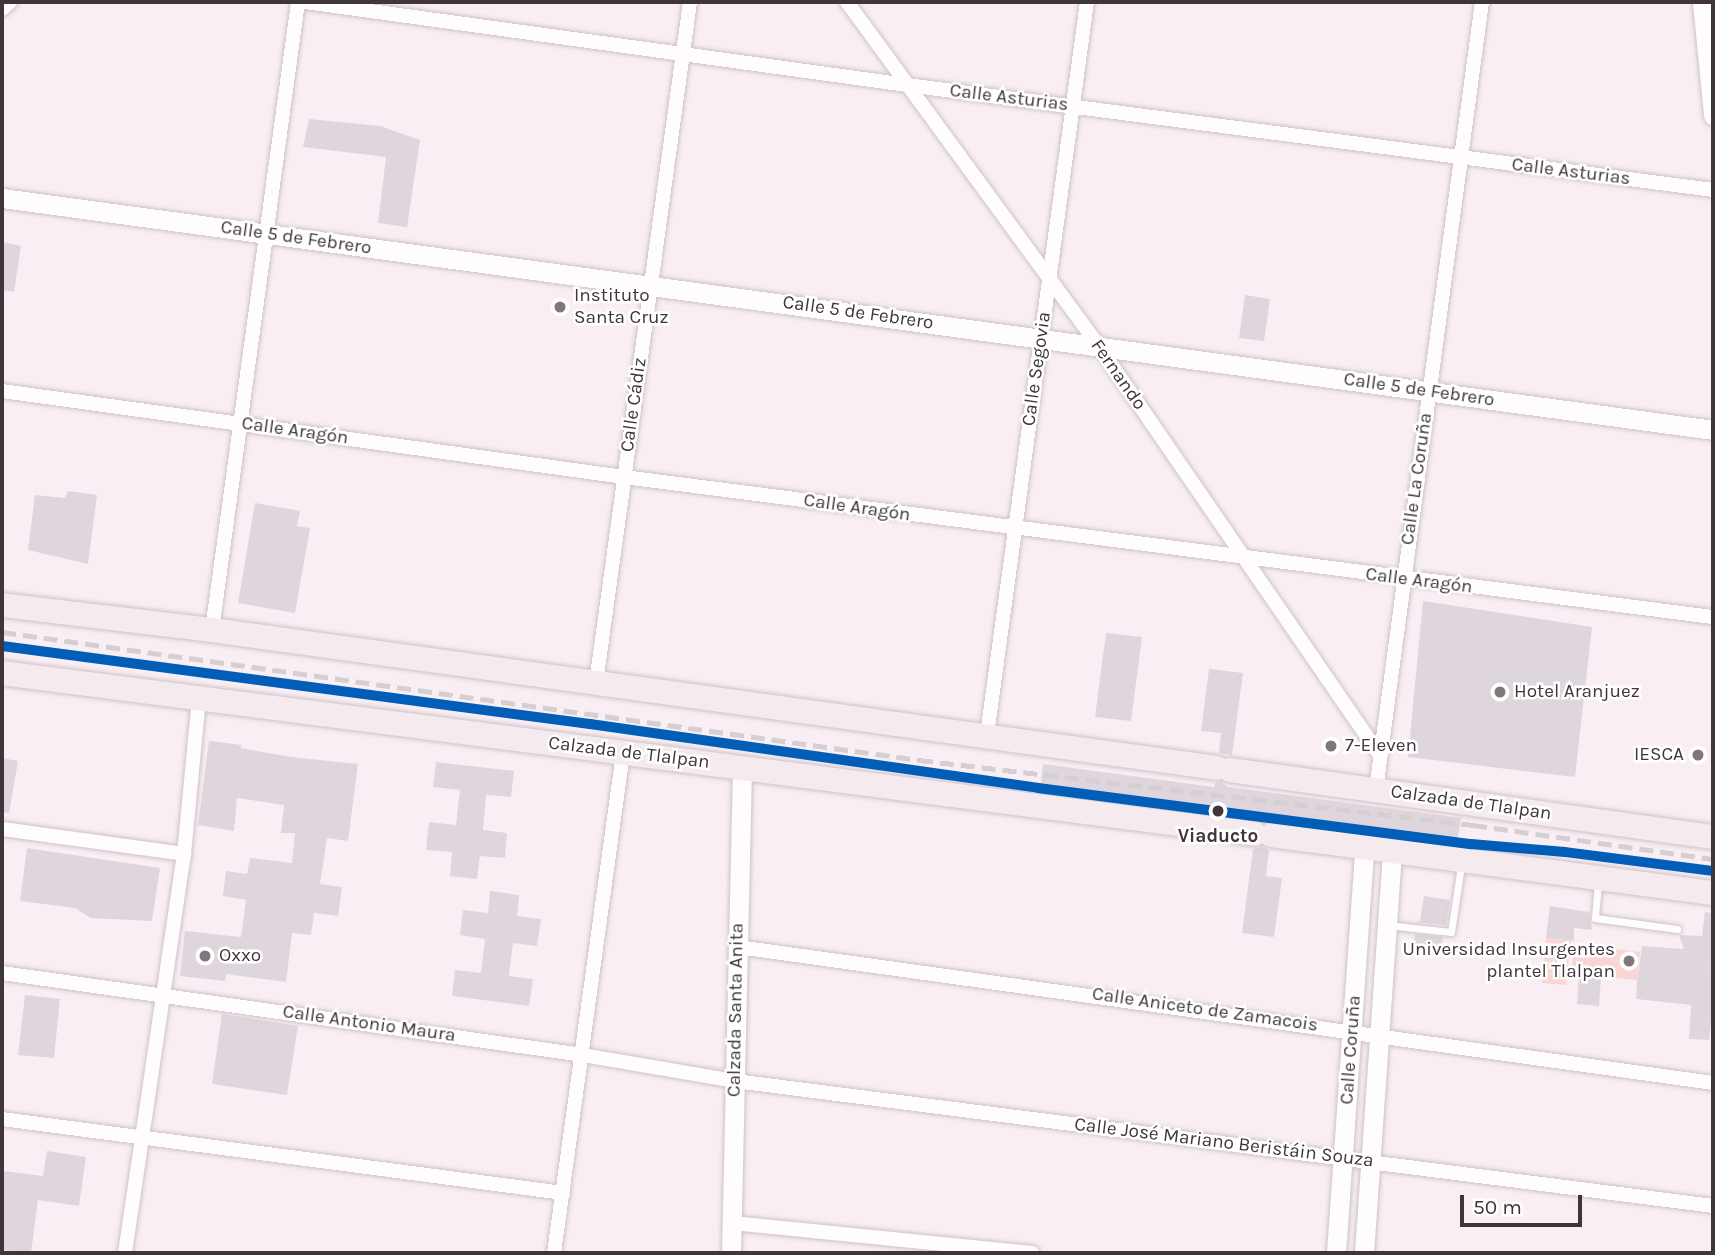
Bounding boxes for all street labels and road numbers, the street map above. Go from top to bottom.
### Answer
street label: Calle Asturias [948,79,1070,117]
street label: Calle Asturias [1510,153,1632,191]
street label: Calle 5 de Febrero [219,216,373,260]
street label: Calle 5 de Febrero [781,291,935,335]
street label: Calle Segovia [1018,310,1056,428]
street label: Fernando [1085,335,1151,415]
street label: Calle Cádiz [616,356,652,454]
street label: Calle 5 de Febrero [1342,368,1496,412]
street label: Calle La Coruña [1396,411,1438,547]
street label: Calle Aragón [240,412,350,450]
street label: Calle Aragón [802,489,912,527]
street label: Calle Aragón [1364,563,1474,599]
street label: Calzada de Tlalpan [547,732,711,774]
street label: Calzada de Tlalpan [1389,780,1553,826]
street label: Calzada Santa Anita [723,923,749,1097]
street label: Calle Aniceto de Zamacois [1091,983,1319,1037]
street label: Calle Coruña [1336,995,1366,1105]
street label: Calle Antonio Maura [281,1001,457,1047]
street label: Calle José Mariano Beristáin Souza [1073,1113,1375,1173]

